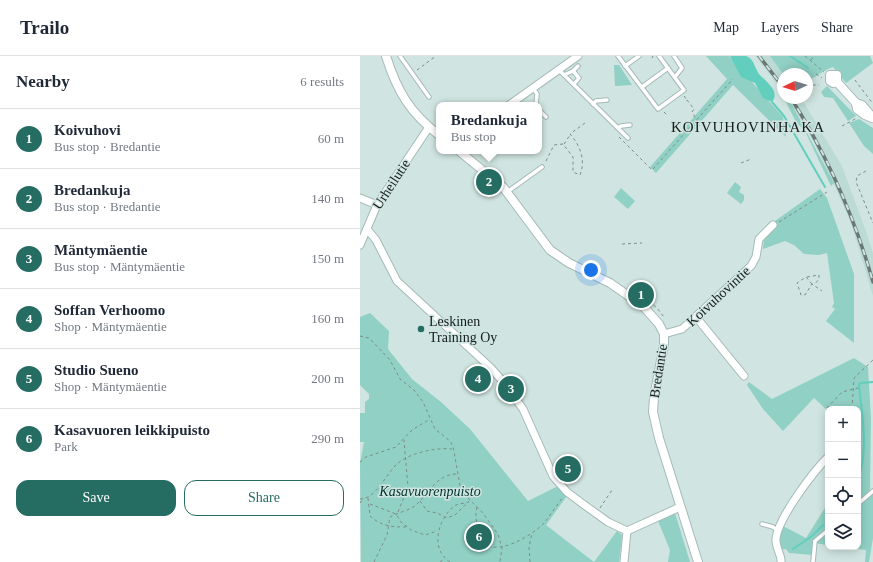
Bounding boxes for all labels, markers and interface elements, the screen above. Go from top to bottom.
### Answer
text: Trailo [20,17,69,38]
text: Map [713,20,739,35]
text: Layers [761,20,799,35]
text: Share [821,20,853,35]
north arrow [777,68,813,104]
text: Nearby [16,72,70,91]
text: 6 results [300,74,344,89]
popup [436,102,542,154]
text: Bredankuja [451,112,527,128]
district label: KOIVUHOVINHAKA [671,119,825,135]
text: Koivuhovi [54,122,121,138]
text: Bus stop [451,129,496,144]
text: 1 [26,131,32,146]
text: 60 m [318,131,344,146]
text: Bus stop · Bredantie [54,139,161,154]
street label: Urheilutie [370,156,413,212]
pin: 2 [476,167,502,197]
text: Bredankuja [54,182,130,198]
text: 2 [26,191,32,206]
text: 140 m [311,191,344,206]
text: Bus stop · Bredantie [54,199,161,214]
text: Mäntymäentie [54,242,147,258]
text: 3 [26,251,32,266]
text: 150 m [311,251,344,266]
text: Bus stop · Mäntymäentie [54,259,185,274]
your location [581,260,601,280]
street label: Koivuhovintie [684,263,753,329]
pin: 1 [628,280,654,310]
text: Soffan Verhoomo [54,302,165,318]
text: 4 [26,311,32,326]
text: 160 m [311,311,344,326]
place label: Leskinen Training Oy [429,314,497,345]
text: Shop · Mäntymäentie [54,319,167,334]
marker: Leskinen Training Oy [416,324,426,334]
street label: Bredantie [647,343,670,399]
text: Studio Sueno [54,362,139,378]
pin: 4 [465,364,491,394]
text: 5 [26,371,32,386]
text: 200 m [311,371,344,386]
pin: 3 [498,374,524,404]
text: Shop · Mäntymäentie [54,379,167,394]
map controls [825,406,861,550]
button: + [825,406,861,442]
text: Kasavuoren leikkipuisto [54,422,210,438]
text: 6 [26,431,32,446]
text: 290 m [311,431,344,446]
text: Park [54,439,78,454]
button: − [825,442,861,478]
pin: 5 [555,454,581,484]
button: locate [825,478,861,514]
button: Save [16,480,176,516]
button: Share [184,480,344,516]
park label: Kasavuorenpuisto [378,484,481,499]
button: layers [825,514,861,550]
pin: 6 [466,522,492,552]

